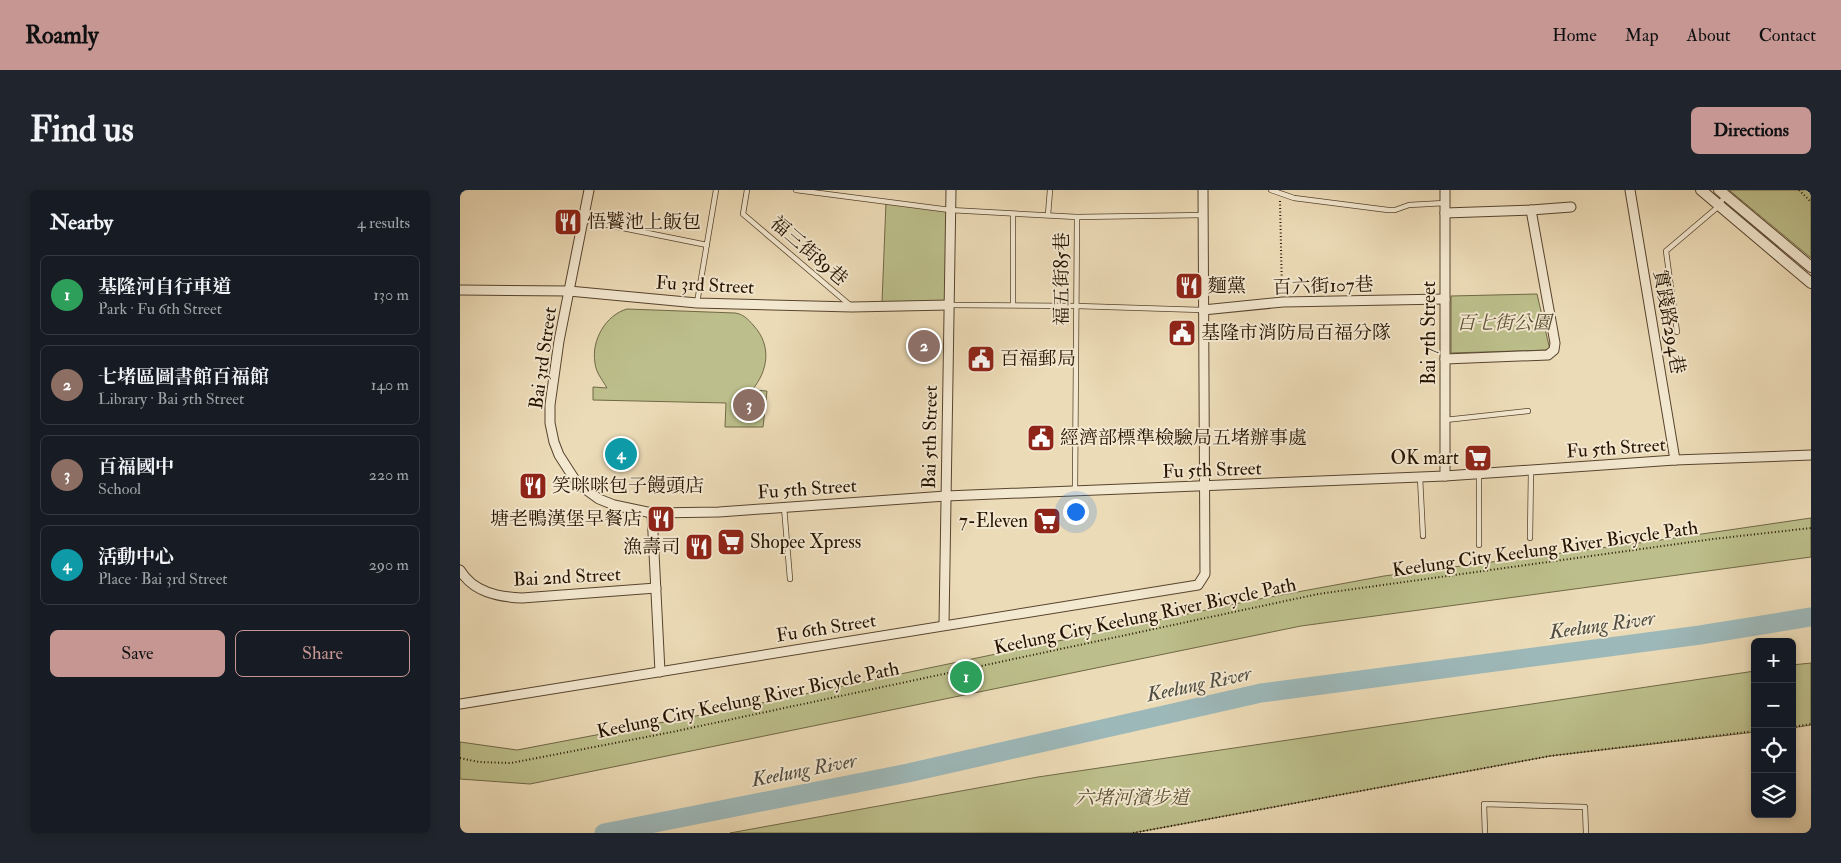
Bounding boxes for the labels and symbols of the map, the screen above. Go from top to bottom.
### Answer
restaurant icon: 悟饕池上飯包 [553,207,583,237]
place label: 悟饕池上飯包 [587,210,701,234]
street label: 福三街89巷 [765,211,853,291]
street label: 福五街85巷 [1050,232,1074,326]
street label: 實踐路294巷 [1648,268,1690,376]
street label: Fu 3rd Street [655,270,755,300]
restaurant icon: 麵黨 [1174,271,1204,301]
street label: 百六街107巷 [1272,272,1374,300]
place label: 麵黨 [1208,274,1246,298]
street label: Bai 7th Street [1417,281,1441,385]
street label: Bai 3rd Street [524,305,562,411]
park label: 百七街公園 [1456,311,1554,335]
public building icon: 基隆市消防局百福分隊 [1167,318,1197,348]
place label: 基隆市消防局百福分隊 [1201,321,1391,345]
pin: 2 [908,327,940,365]
public building icon: 百福郵局 [966,344,996,374]
place label: 百福郵局 [1000,347,1076,371]
street label: Bai 5th Street [917,385,943,489]
pin: 3 [733,386,765,424]
public building icon: 經濟部標準檢驗局五堵辦事處 [1026,423,1056,453]
place label: 經濟部標準檢驗局五堵辦事處 [1060,426,1307,450]
street label: Fu 5th Street [1565,433,1667,463]
pin: 4 [605,435,637,473]
supermarket icon: OK mart [1463,443,1493,473]
place label: OK mart [1391,446,1459,470]
street label: Fu 5th Street [1162,456,1262,484]
restaurant icon: 笑咪咪包子饅頭店 [518,471,548,501]
place label: 笑咪咪包子饅頭店 [552,474,704,498]
street label: Fu 5th Street [756,474,858,504]
your location [1063,499,1089,525]
restaurant icon: 塘老鴨漢堡早餐店 [646,504,676,534]
supermarket icon: 7-Eleven [1032,506,1062,536]
place label: 塘老鴨漢堡早餐店 [490,507,642,531]
place label: 7-Eleven [959,509,1028,533]
street label: Keelung City Keelung River Bicycle Path [1391,516,1699,582]
supermarket icon: Shopee Xpress [716,527,746,557]
place label: Shopee Xpress [750,530,861,555]
restaurant icon: 漁壽司 [684,532,714,562]
place label: 漁壽司 [623,535,680,559]
street label: Bai 2nd Street [513,562,621,592]
street label: Keelung City Keelung River Bicycle Path [992,572,1298,660]
water label: Keelung River [1547,605,1658,645]
street label: Fu 6th Street [774,608,878,648]
street label: Keelung City Keelung River Bicycle Path [595,656,901,744]
pin: 1 [950,658,982,696]
water label: Keelung River [1143,660,1255,708]
water label: Keelung River [748,747,860,793]
park label: 六堵河濱步道 [1075,786,1191,810]

